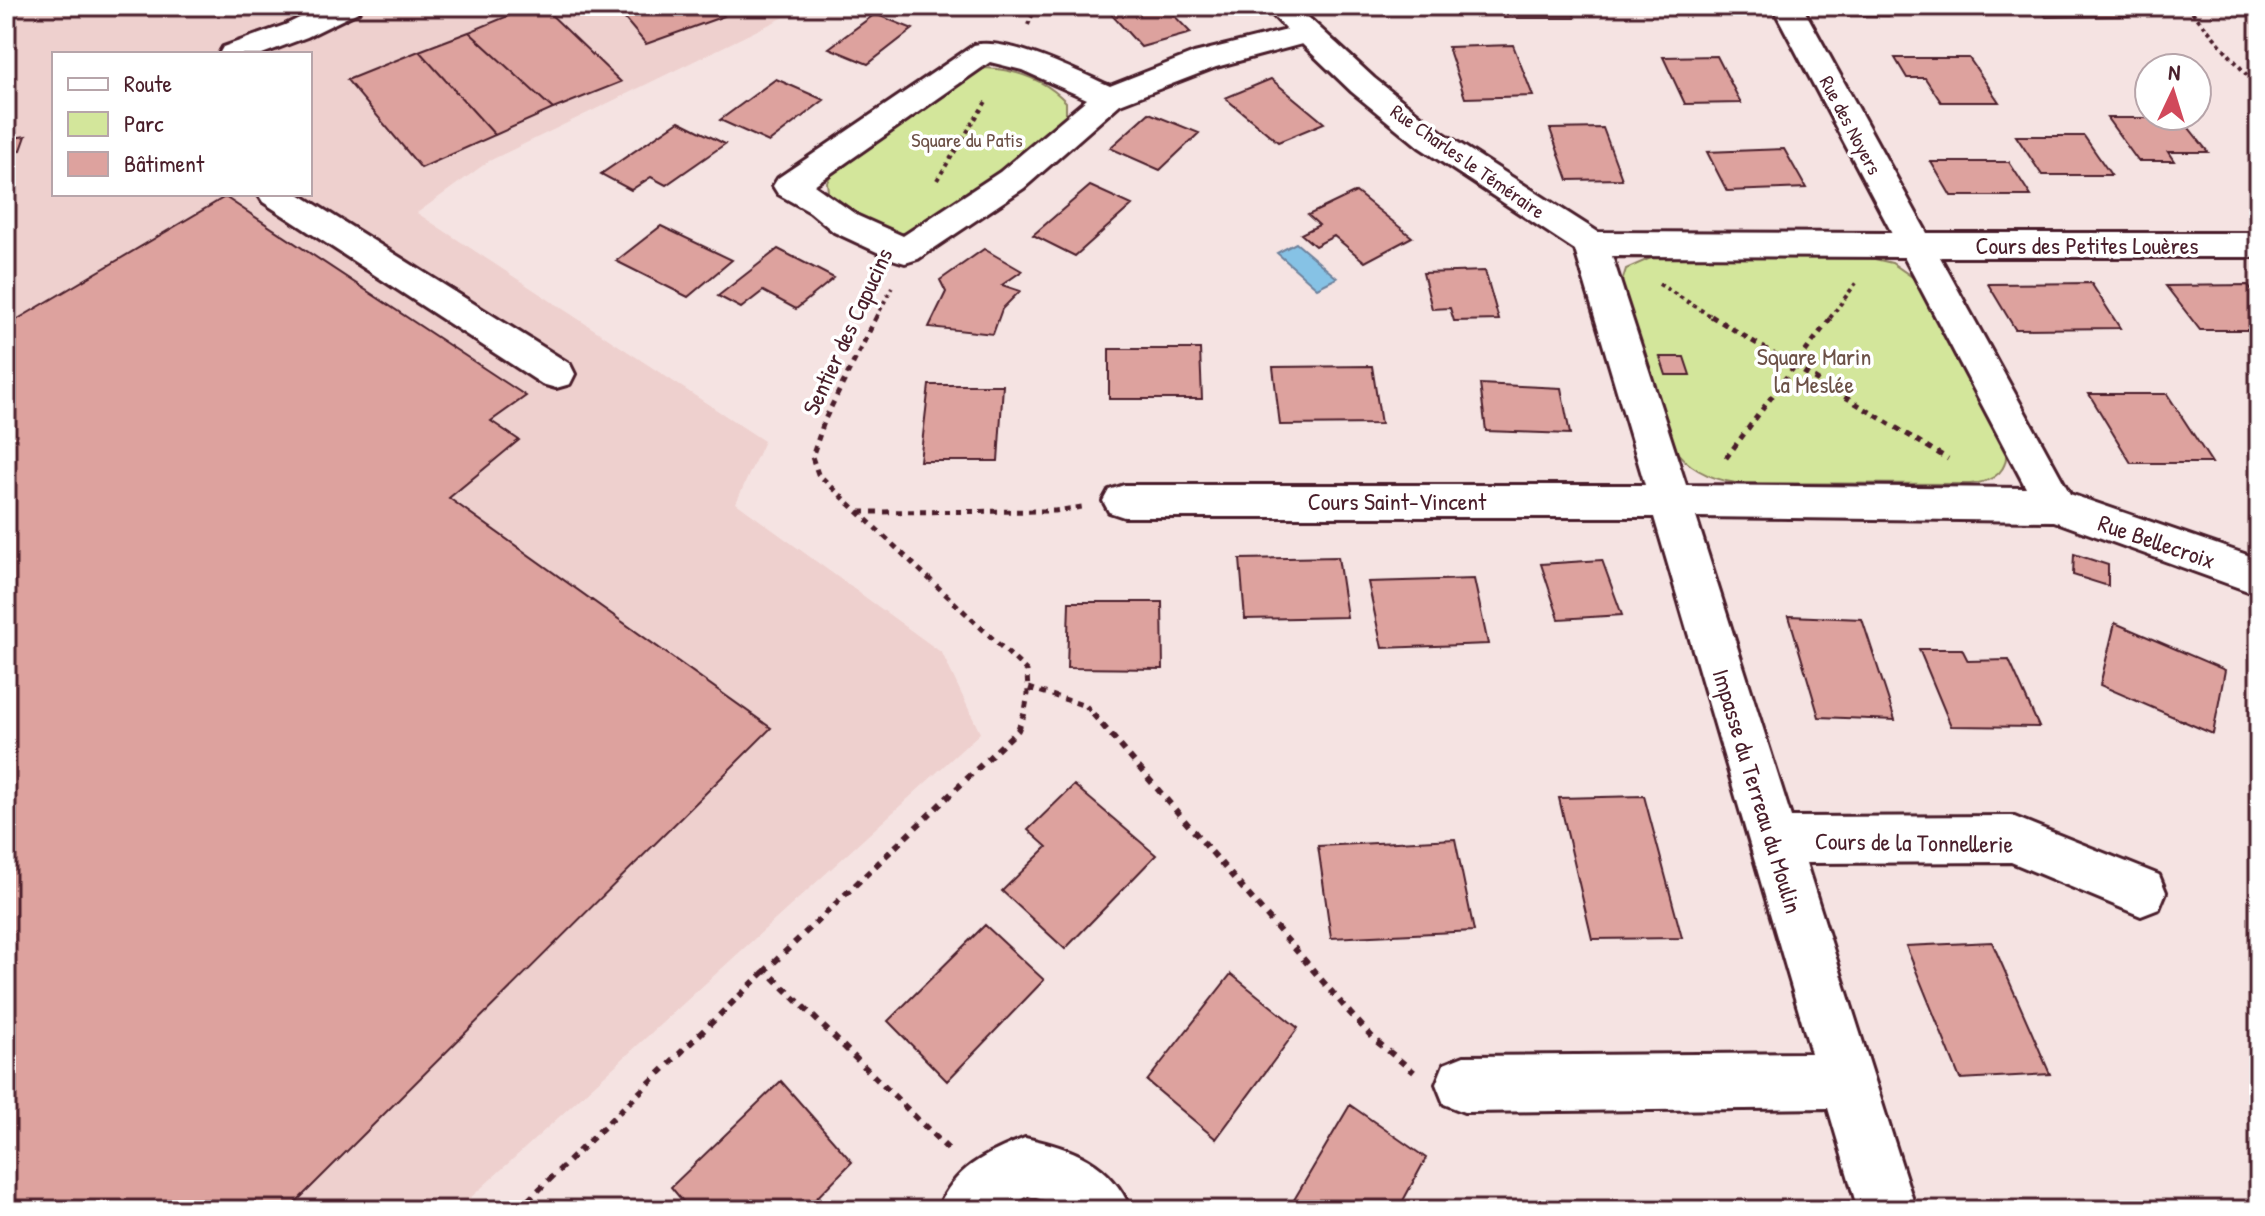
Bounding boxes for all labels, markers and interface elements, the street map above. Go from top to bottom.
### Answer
legend [52,52,312,196]
north arrow [2133,52,2213,132]
text: N [2168,57,2182,87]
text: Route [124,67,172,99]
street label: Rue des Noyers [1814,71,1888,179]
street label: Rue Charles le Téméraire [1385,98,1551,224]
text: Parc [124,107,164,139]
park label: Square du Patis [911,126,1023,153]
text: Bâtiment [124,147,205,179]
street label: Cours des Petites Louères [1975,229,2199,261]
street label: Sentier des Capucins [794,243,900,419]
park label: Square Marin la Meslée [1757,340,1871,400]
street label: Cours Saint-Vincent [1308,485,1487,517]
street label: Rue Bellecroix [2094,506,2220,576]
street label: Impasse du Terreau du Moulin [1706,665,1810,917]
street label: Cours de la Tonnellerie [1815,824,2014,860]

